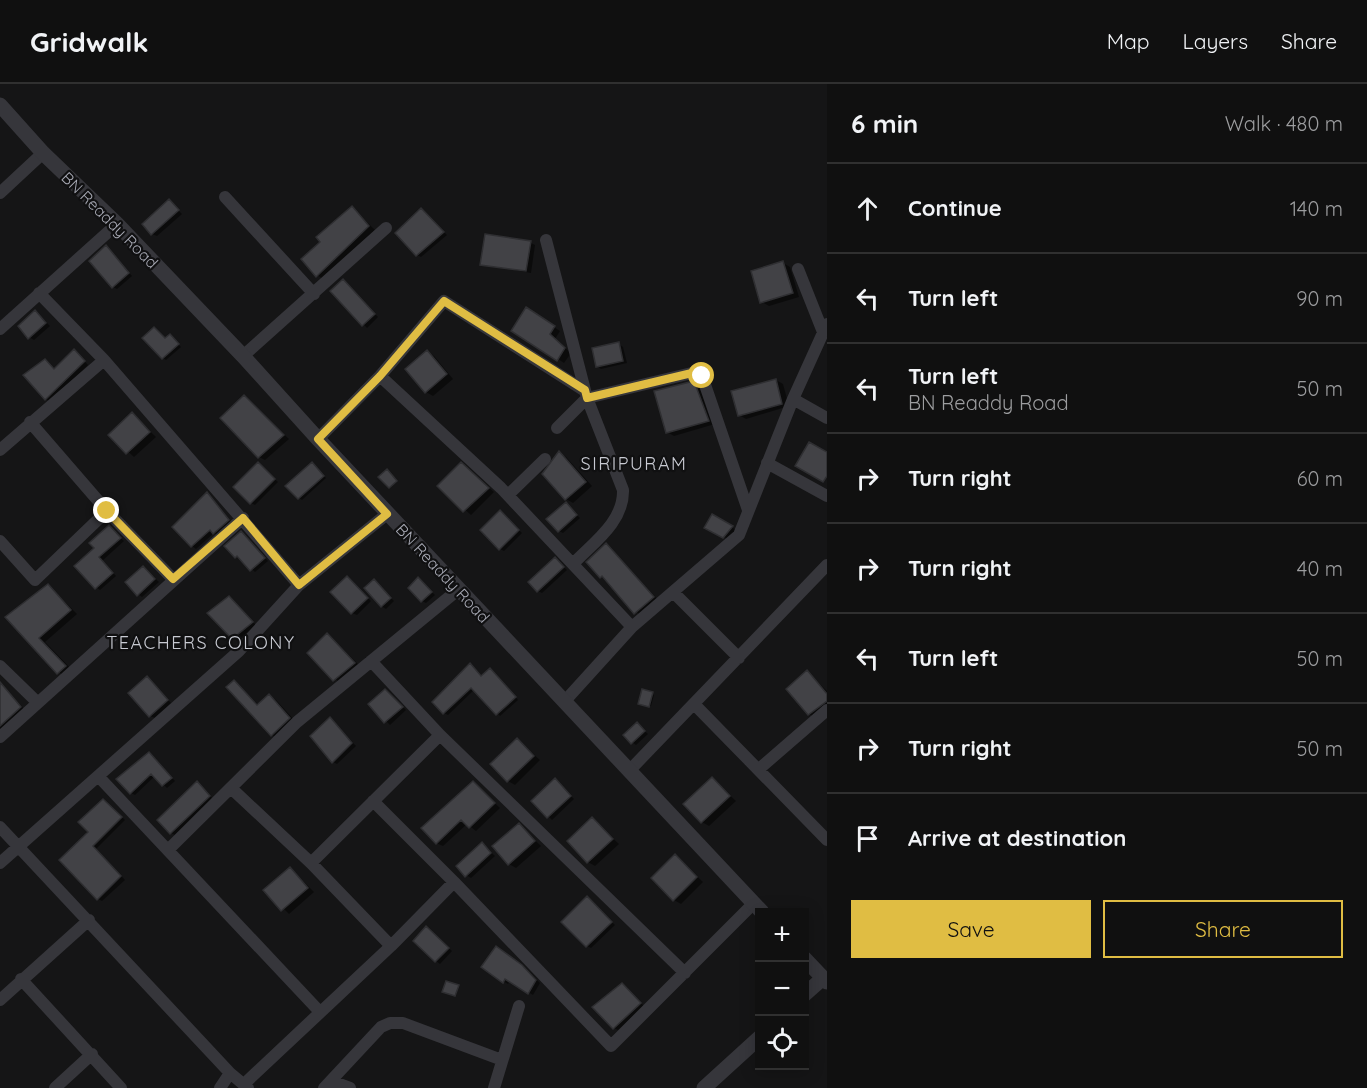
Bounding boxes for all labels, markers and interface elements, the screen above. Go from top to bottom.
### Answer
text: Gridwalk [30,24,149,59]
text: Map [1107,28,1150,54]
text: Layers [1183,28,1248,54]
text: Share [1281,28,1337,54]
text: 6 min [851,107,918,140]
text: Walk · 480 m [1225,111,1343,136]
street label: BN Readdy Road [58,168,162,272]
icon: ahead [851,192,884,225]
text: Continue [908,194,1002,222]
text: 140 m [1290,196,1343,221]
icon: left [851,282,884,315]
text: Turn left [908,284,998,312]
text: 90 m [1296,286,1343,311]
route start [688,362,714,388]
text: Turn left [908,362,998,390]
icon: left [851,372,884,405]
text: 50 m [1297,376,1343,401]
text: BN Readdy Road [908,390,1069,415]
district label: SIRIPURAM [581,452,687,475]
icon: right [851,462,884,495]
text: Turn right [908,464,1012,492]
text: 60 m [1297,466,1343,491]
route end [93,497,119,523]
street label: BN Readdy Road [392,519,494,627]
icon: right [851,552,884,585]
text: Turn right [908,554,1012,582]
text: 40 m [1297,556,1343,581]
district label: TEACHERS COLONY [106,631,296,654]
icon: left [851,642,884,675]
text: Turn left [908,644,998,672]
text: 50 m [1297,646,1343,671]
icon: right [851,732,884,765]
text: Turn right [908,734,1012,762]
text: 50 m [1297,736,1343,761]
icon: arrive [851,822,884,855]
text: Arrive at destination [908,824,1126,852]
button: Save [851,900,1091,958]
button: Share [1103,900,1343,958]
map controls [755,908,809,1070]
button: + [755,908,809,962]
button: − [755,962,809,1016]
button: locate [755,1016,809,1070]

